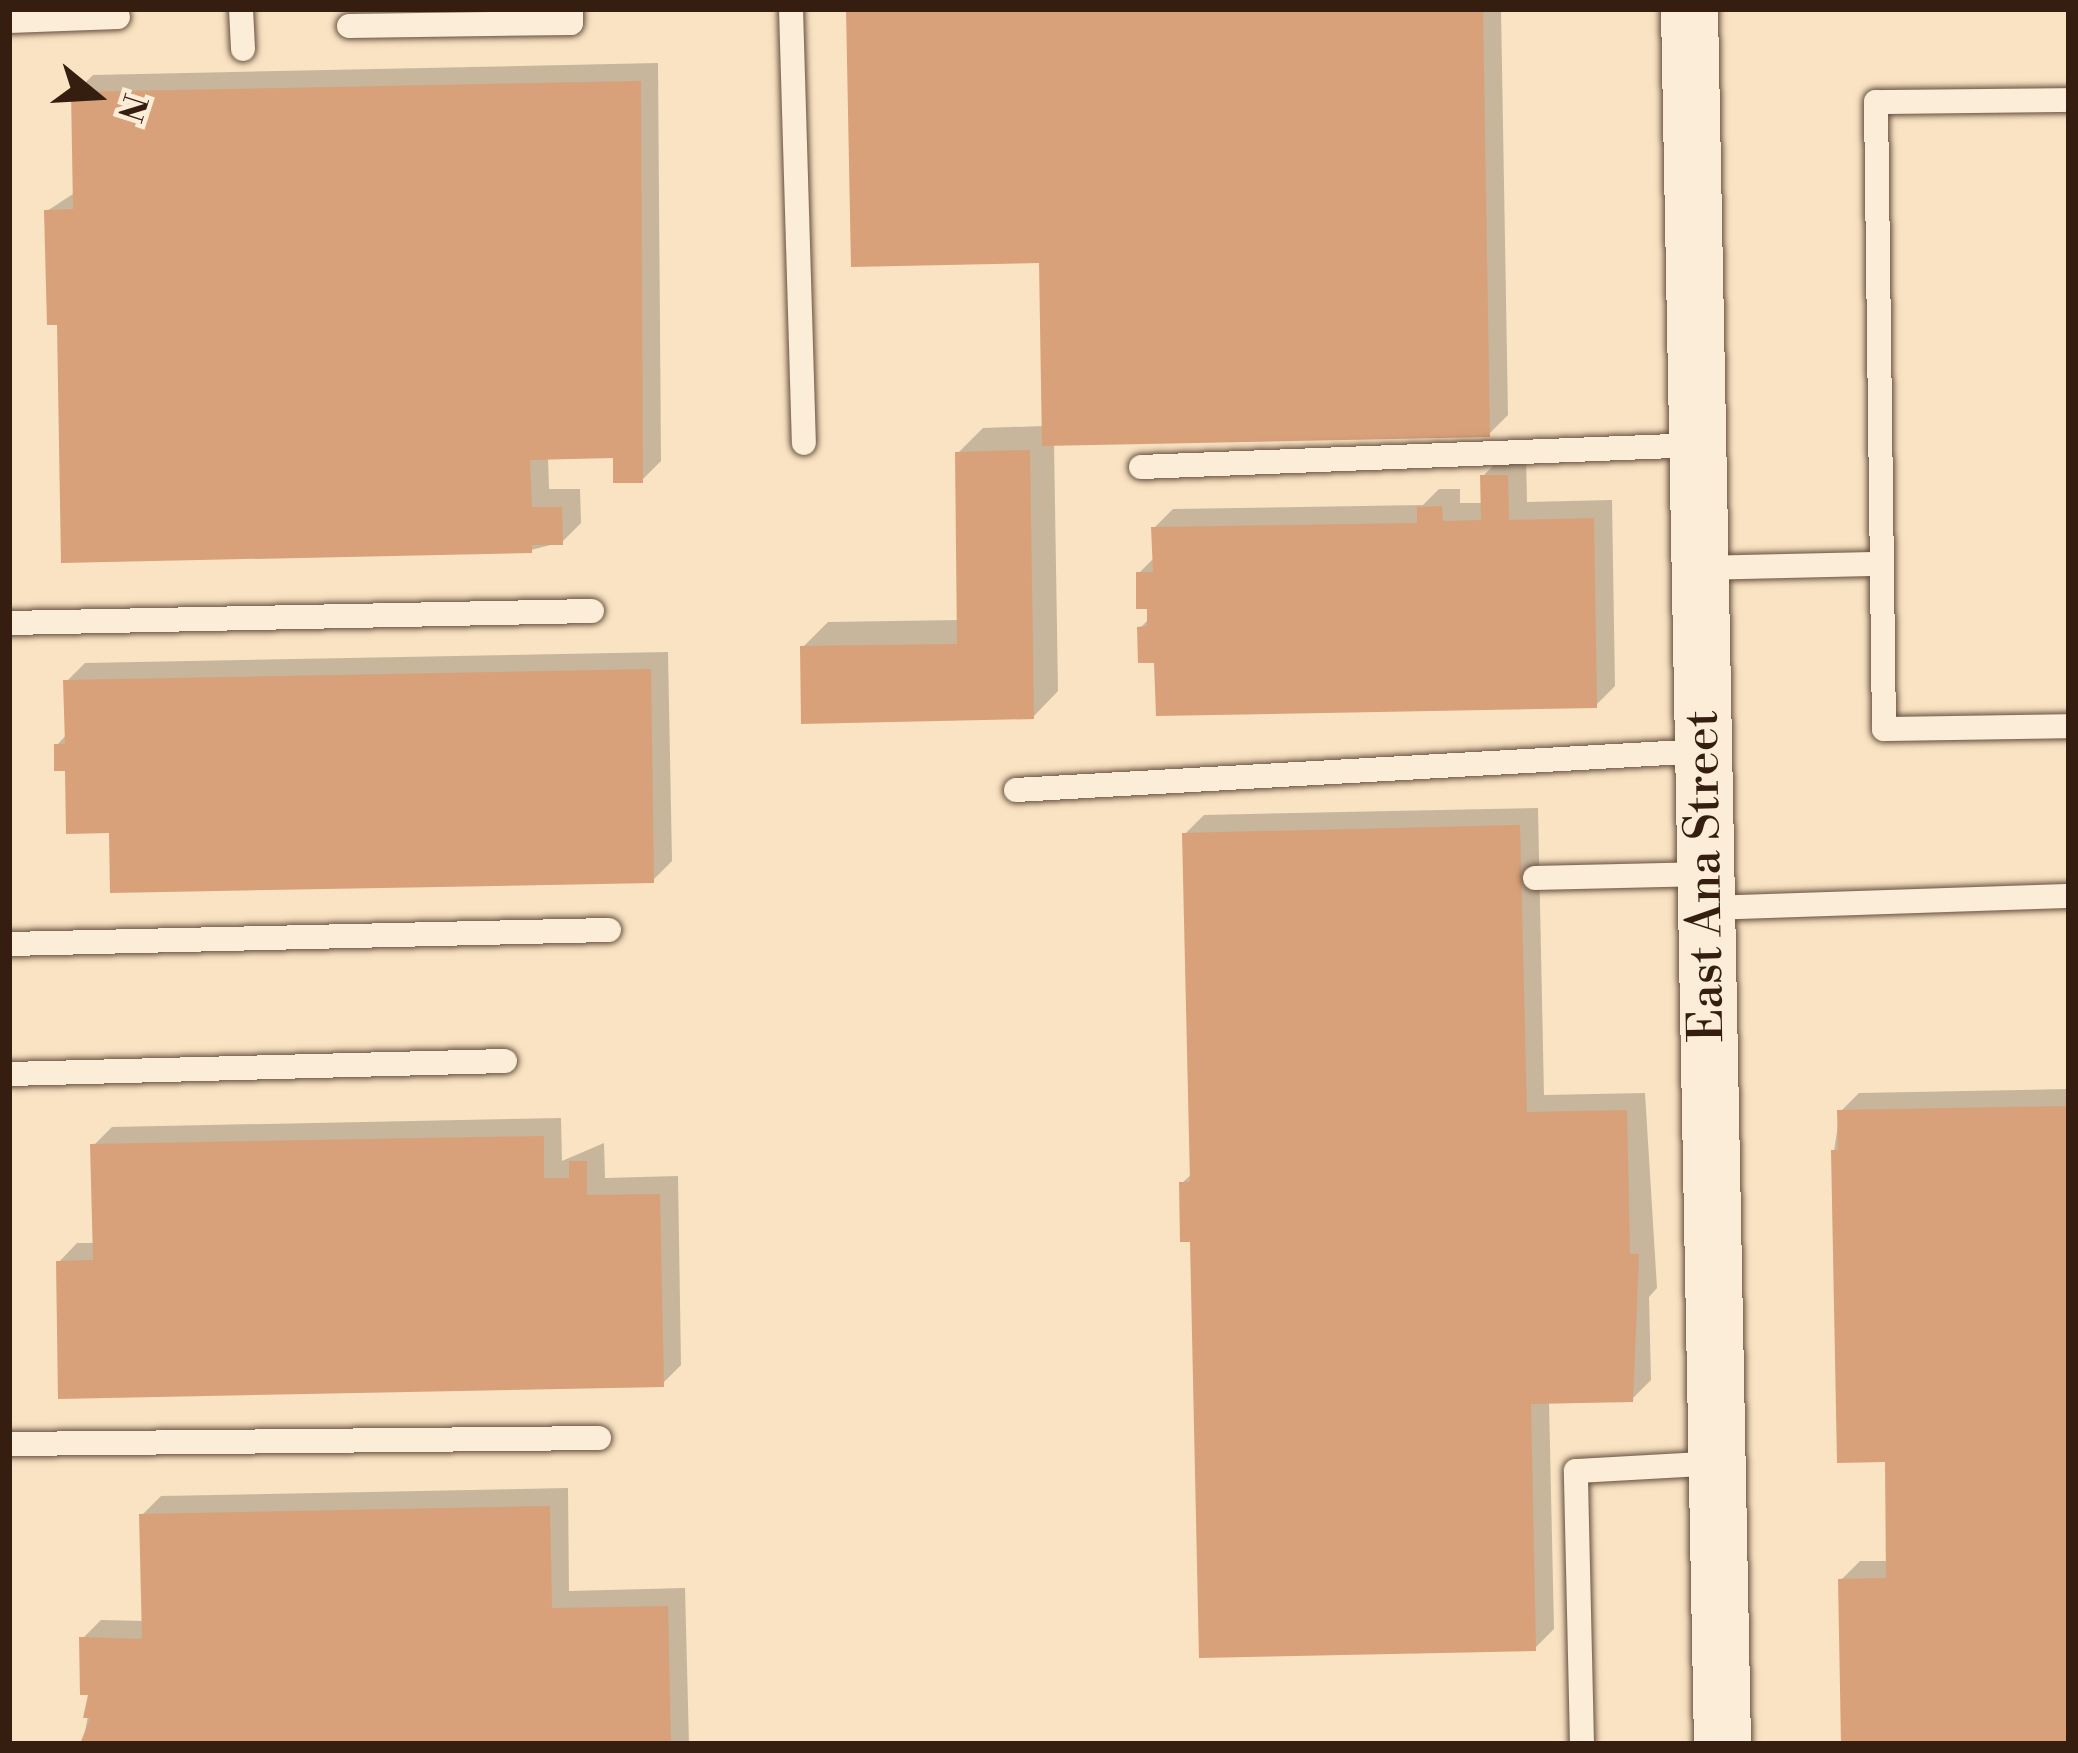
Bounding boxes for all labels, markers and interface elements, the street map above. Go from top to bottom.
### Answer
north arrow [36,36,156,156]
text: N [107,89,154,126]
street label: East Ana Street [1674,710,1738,1042]

